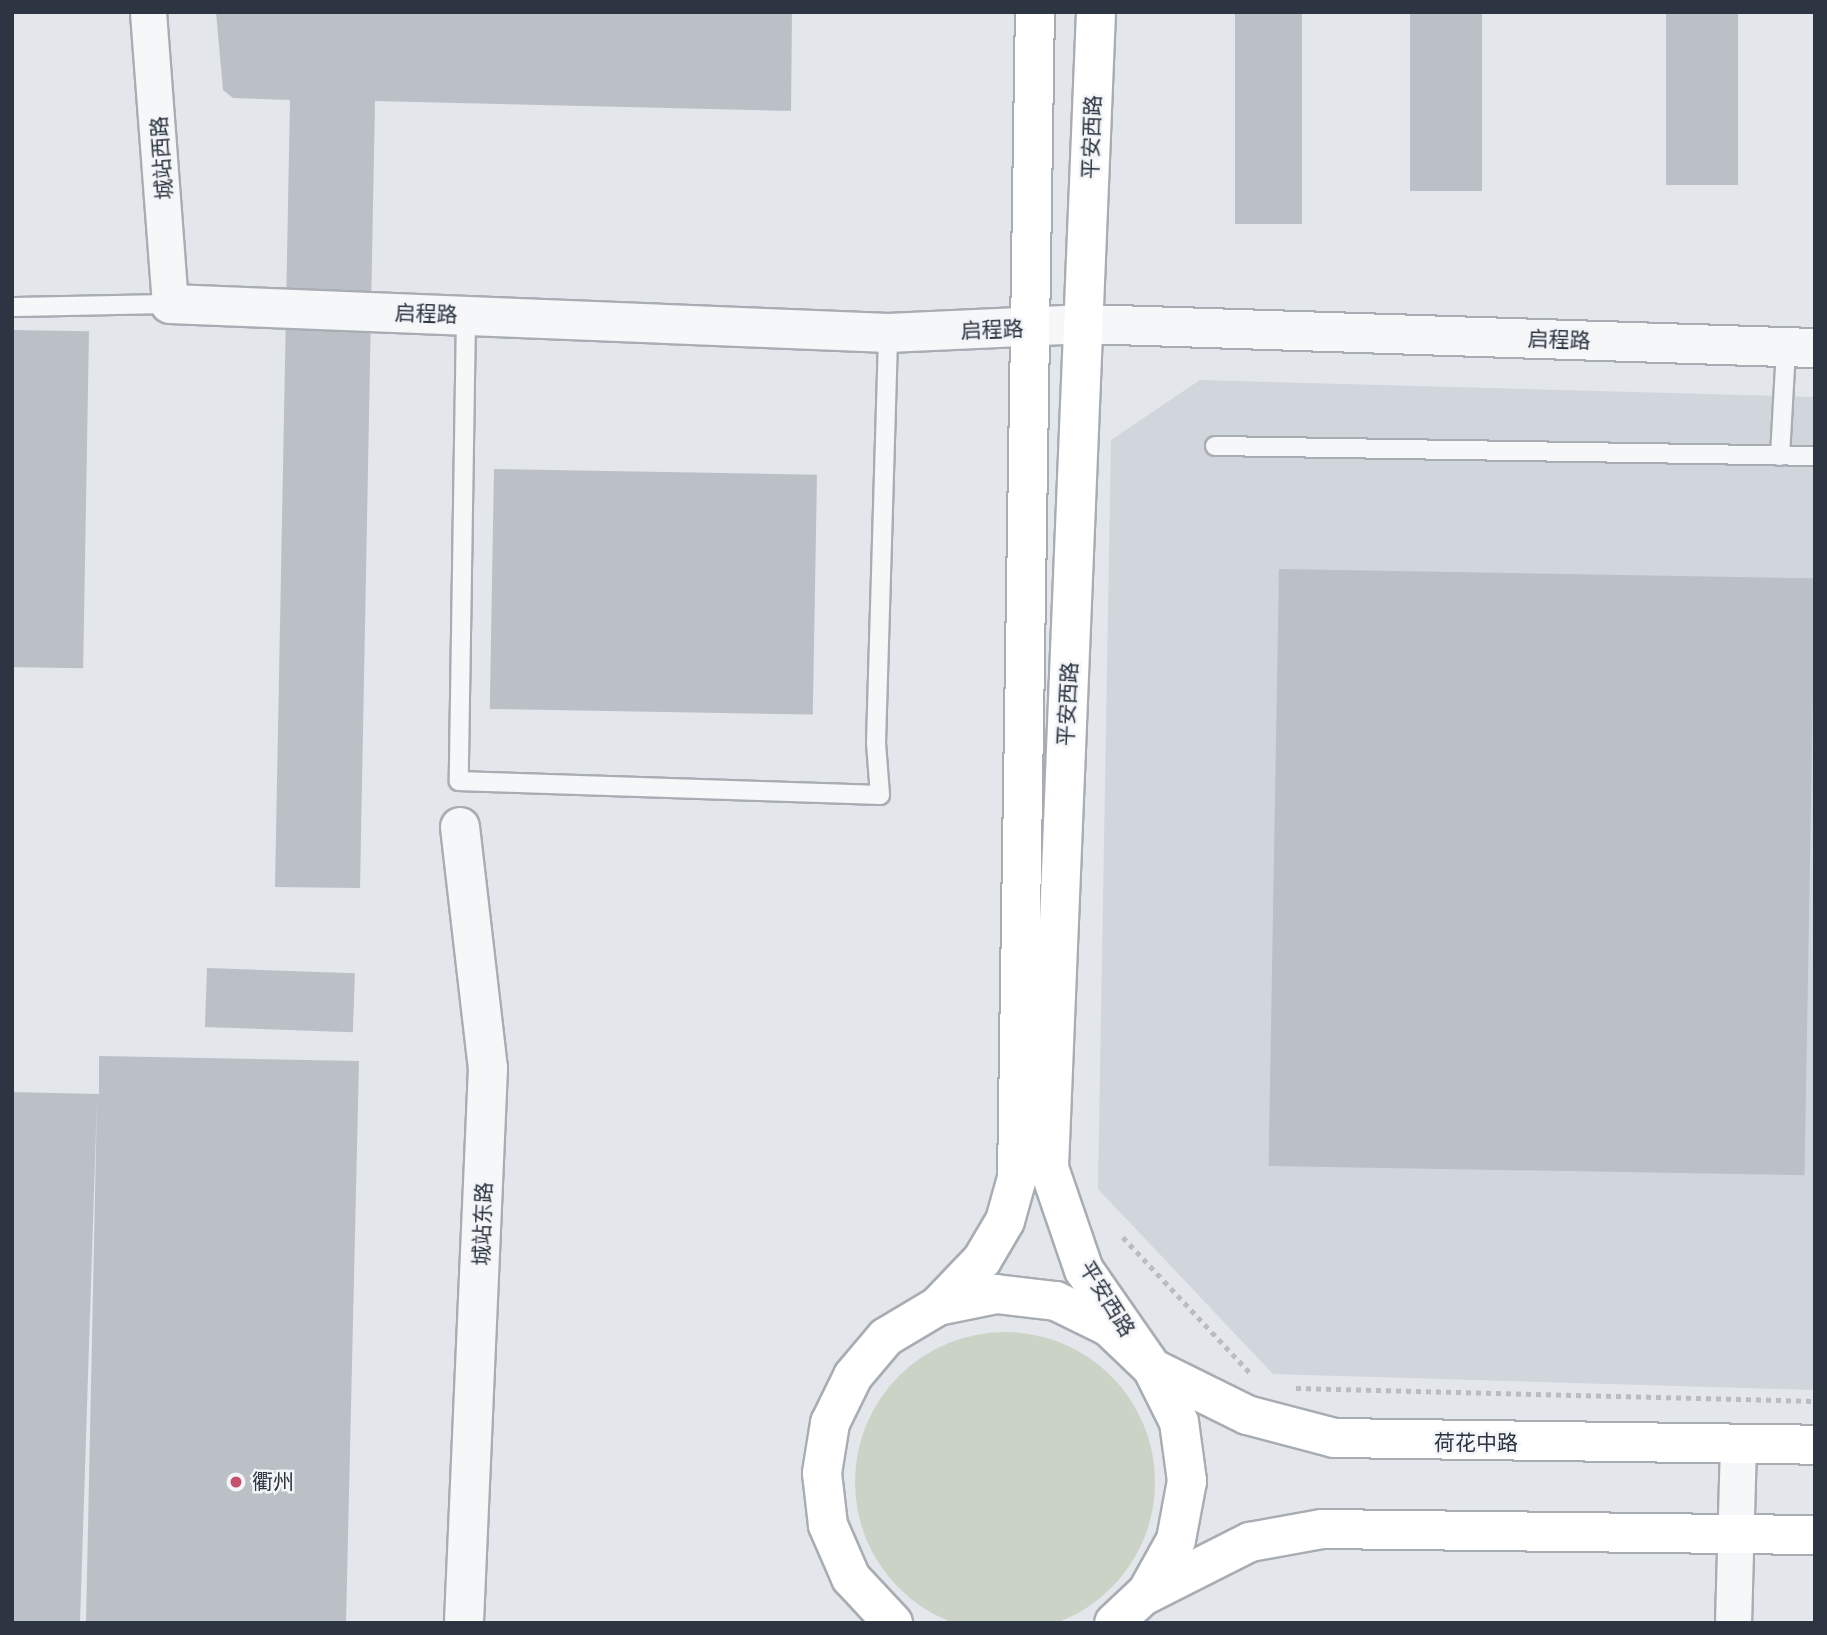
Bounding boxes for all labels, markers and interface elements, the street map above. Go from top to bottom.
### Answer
street label: 平安西路 [1078,95,1106,179]
street label: 城站西路 [147,115,177,201]
street label: 启程路 [394,300,458,328]
street label: 启程路 [960,316,1024,344]
street label: 启程路 [1527,326,1591,354]
street label: 平安西路 [1053,661,1083,747]
street label: 城站东路 [469,1182,497,1266]
street label: 平安西路 [1074,1257,1140,1341]
street label: 荷花中路 [1434,1430,1518,1456]
place label: 衢州 [252,1469,294,1495]
marker: 衢州 [226,1472,246,1492]

